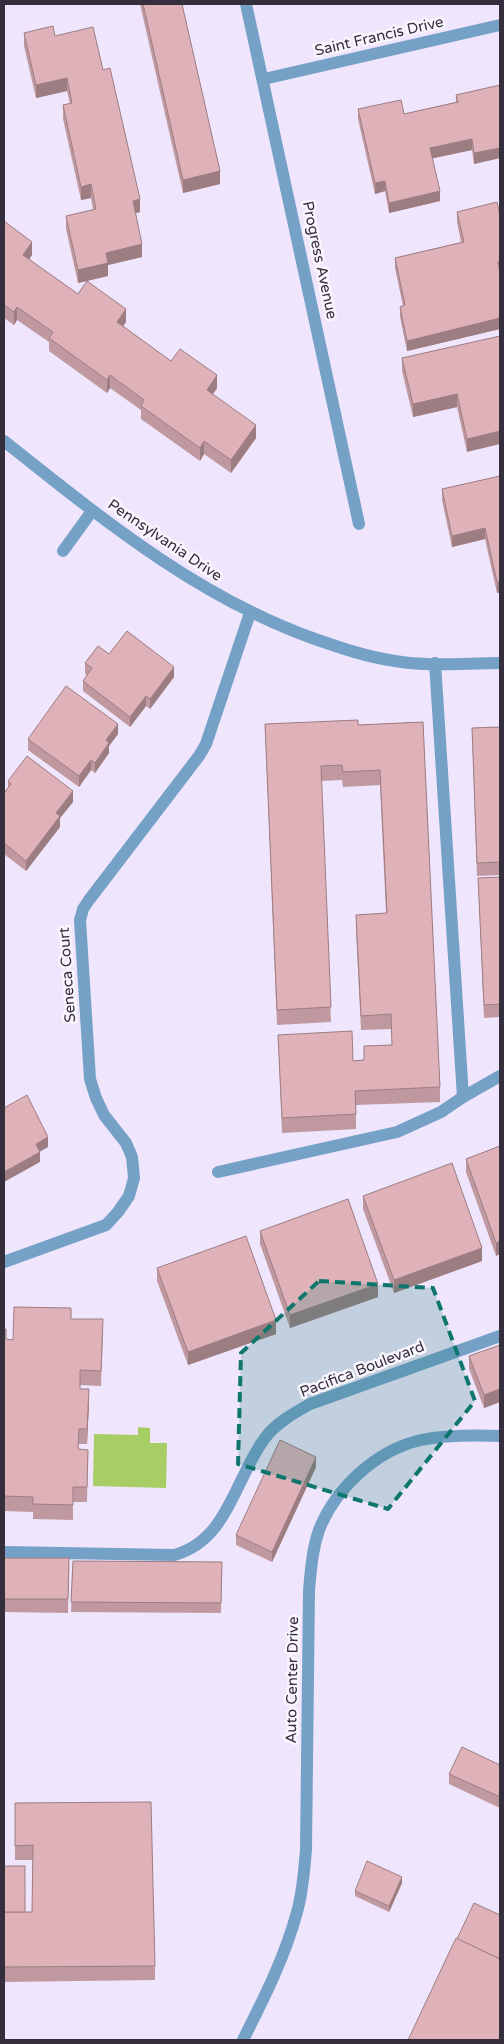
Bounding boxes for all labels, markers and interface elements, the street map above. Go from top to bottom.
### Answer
street label: Saint Francis Drive [313,12,445,60]
street label: Progress Avenue [299,199,341,321]
street label: Pennsylvania Drive [104,495,226,585]
street label: Seneca Court [55,926,79,1023]
street label: Pacifica Boulevard [297,1337,427,1401]
street label: Auto Center Drive [282,1616,302,1744]

